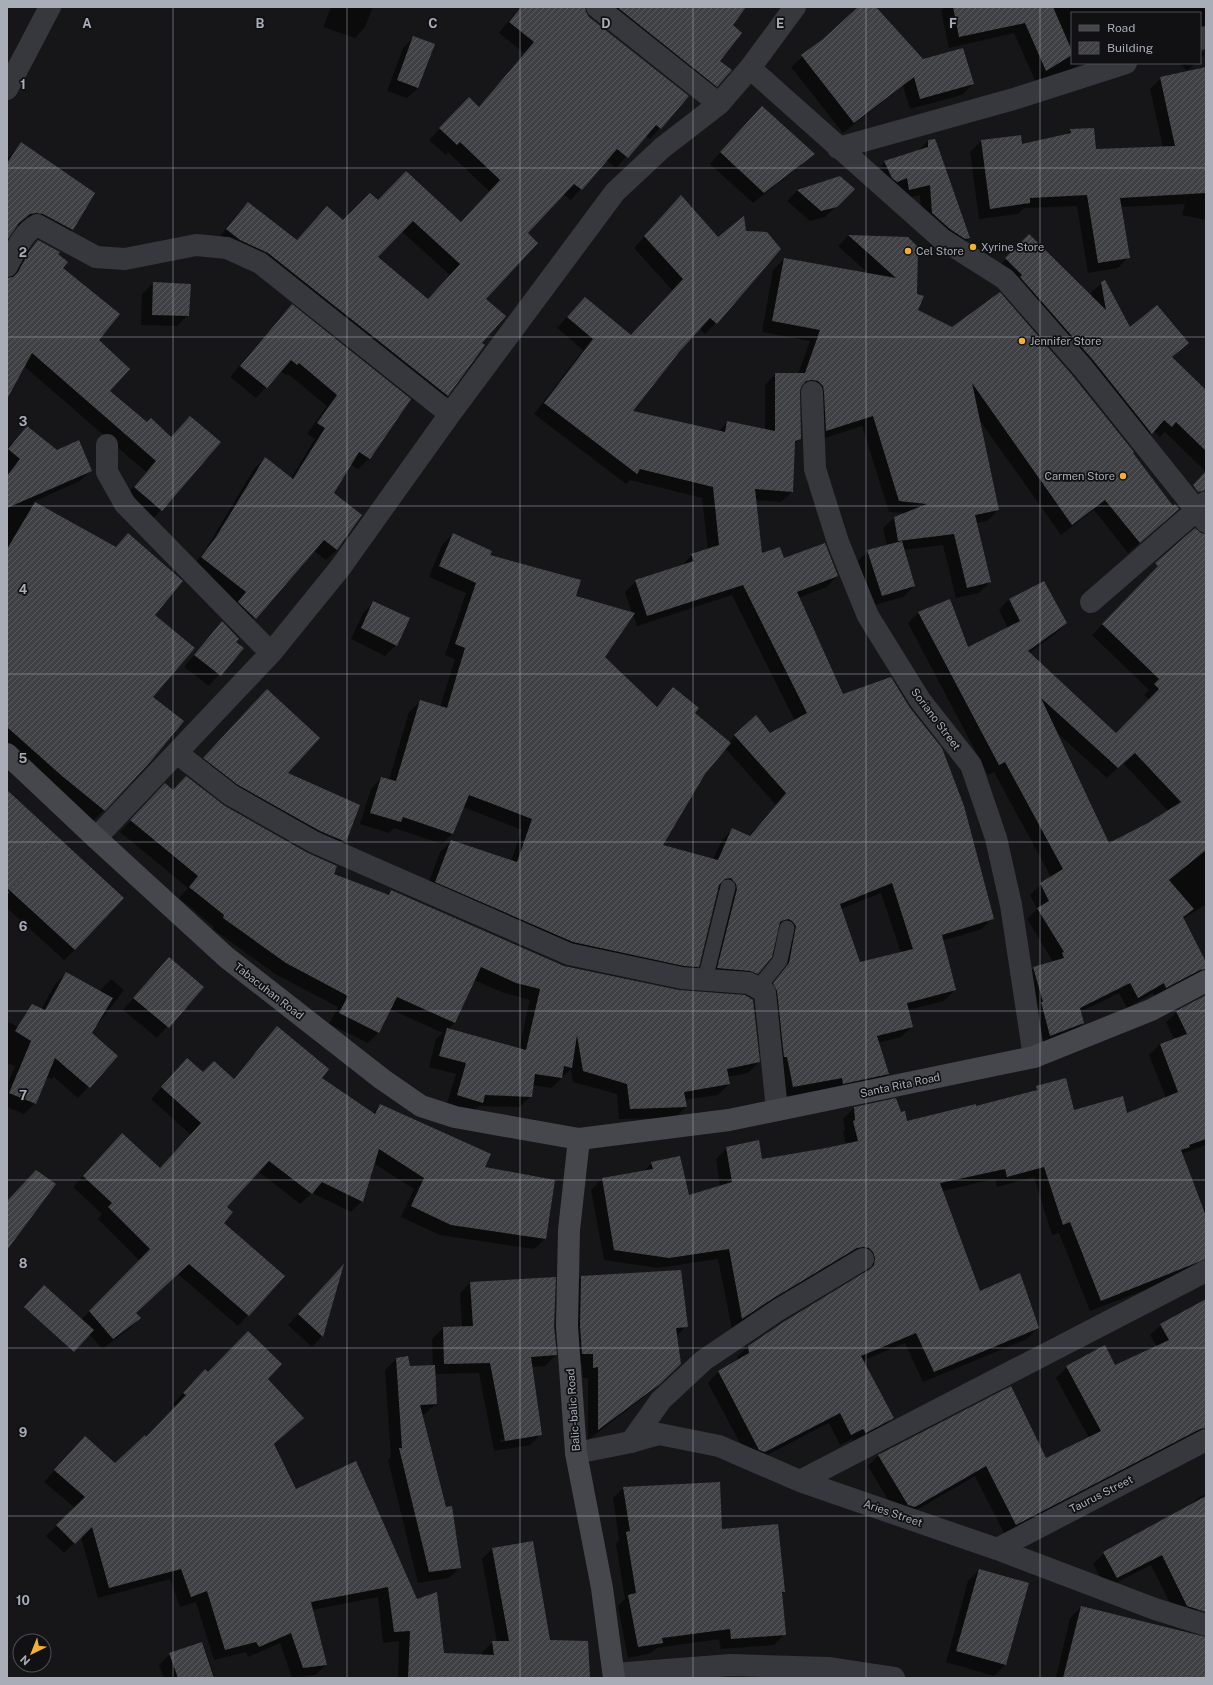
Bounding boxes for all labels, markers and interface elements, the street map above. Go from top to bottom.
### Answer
legend [1071,12,1201,64]
text: A [82,16,92,31]
text: B [256,16,265,31]
text: C [428,16,438,31]
text: D [601,16,611,31]
text: E [776,16,784,31]
text: F [949,16,957,31]
text: Road [1107,21,1135,35]
text: Building [1107,41,1153,55]
text: 1 [20,77,26,92]
place label: Xyrine Store [981,241,1044,253]
marker: Xyrine Store [968,242,978,252]
text: 2 [19,245,27,260]
place label: Cel Store [916,245,964,257]
marker: Cel Store [903,246,913,256]
place label: Jennifer Store [1030,335,1101,347]
marker: Jennifer Store [1017,336,1027,346]
text: 3 [19,414,28,429]
place label: Carmen Store [1044,470,1115,482]
marker: Carmen Store [1118,471,1128,481]
text: 4 [19,582,28,597]
street label: Soriano Street [909,686,963,752]
text: 5 [19,751,28,766]
text: 6 [19,919,28,934]
street label: Tabacuhan Road [232,960,306,1022]
street label: Santa Rita Road [859,1071,941,1099]
text: 7 [19,1088,27,1103]
text: 8 [19,1256,28,1271]
street label: Balic-balic Road [564,1368,582,1452]
text: 9 [19,1425,27,1440]
street label: Taurus Street [1067,1473,1135,1515]
street label: Aries Street [862,1497,924,1529]
text: 10 [16,1593,30,1608]
north arrow [12,1633,52,1673]
text: N [18,1653,32,1668]

